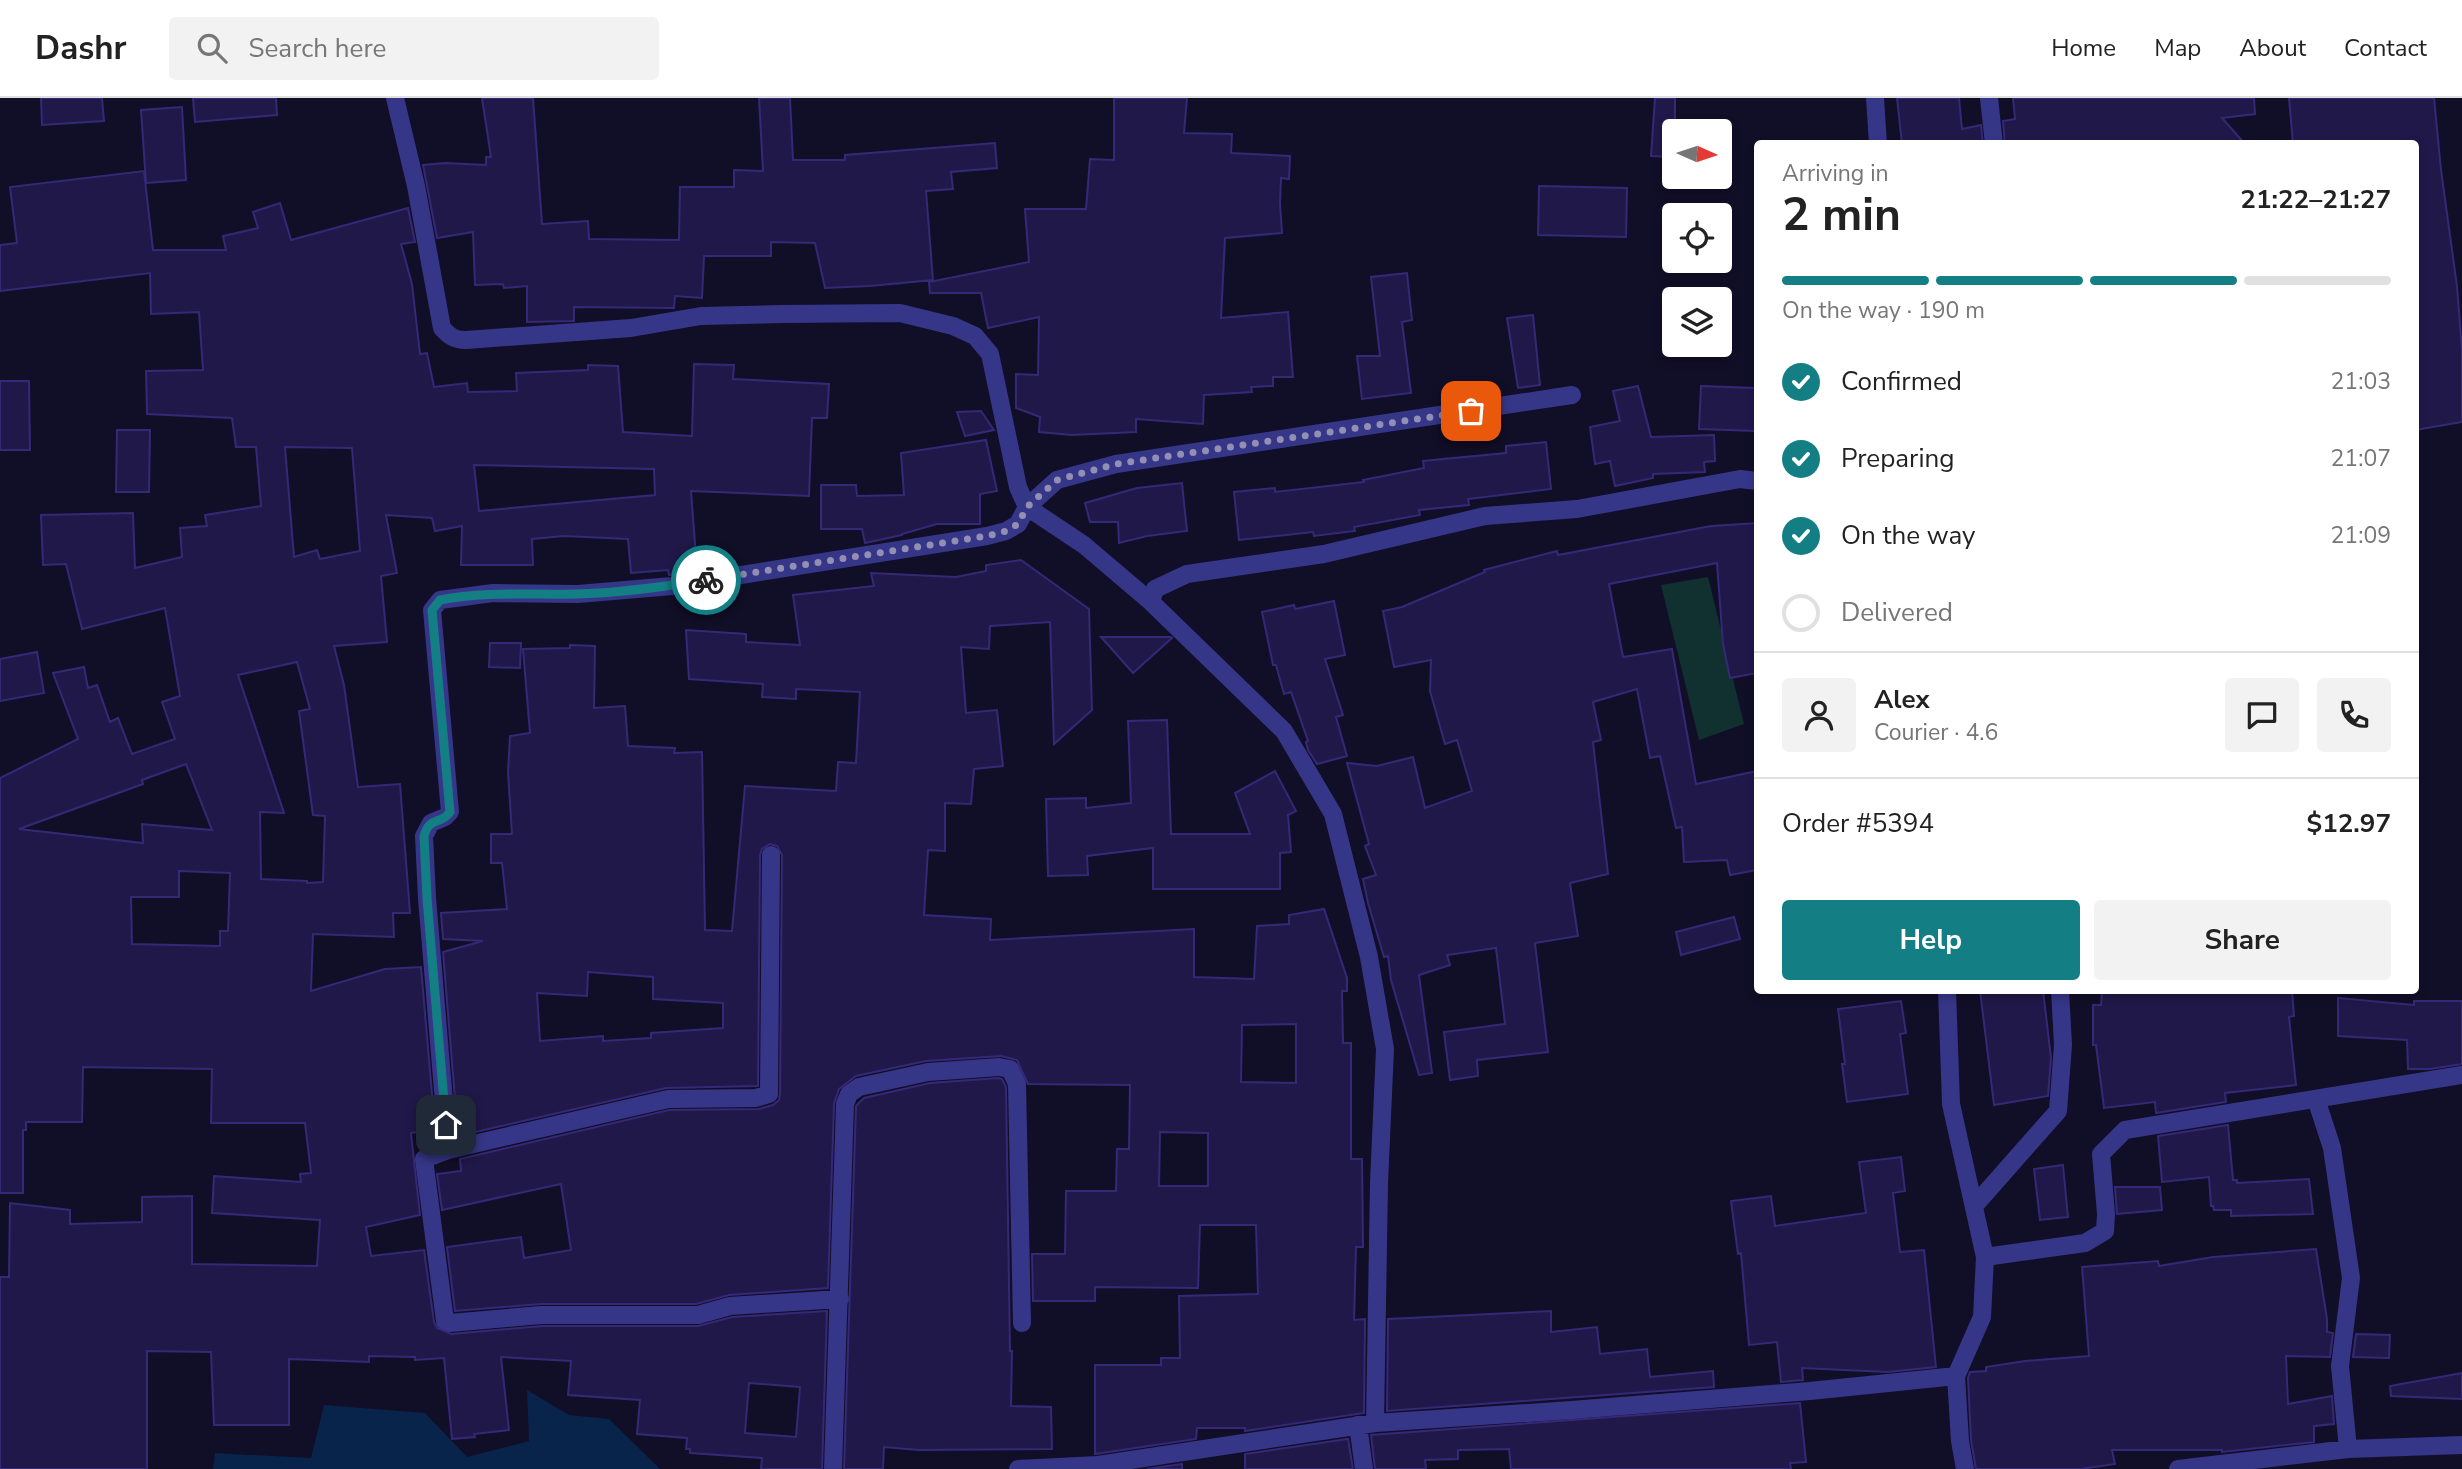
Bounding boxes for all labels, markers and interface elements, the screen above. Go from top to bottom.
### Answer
search box [169,17,659,80]
text: Dashr [35,26,127,71]
icon: search [193,29,231,67]
text: Search here [249,31,386,66]
text: Home [2051,32,2116,64]
text: Map [2154,32,2201,64]
text: About [2239,32,2306,64]
text: Contact [2344,32,2427,64]
north arrow [1662,119,1732,189]
map controls [1662,119,1732,357]
text: Arriving in [1782,158,1889,189]
text: 21:22–21:27 [2240,182,2391,217]
text: 2 min [1782,183,1901,246]
button: locate [1662,203,1732,273]
button: layers [1662,287,1732,357]
text: On the way · 190 m [1782,295,1985,326]
icon: check [1782,363,1820,401]
text: Confirmed [1841,364,1962,399]
text: 21:03 [2331,366,2391,397]
pin [1441,381,1501,441]
icon: bag [1452,392,1490,430]
icon: check [1782,440,1820,478]
text: Preparing [1841,441,1954,476]
text: 21:07 [2331,443,2391,474]
icon: check [1782,517,1820,555]
text: On the way [1841,518,1975,553]
text: 21:09 [2331,520,2391,551]
courier [671,545,741,615]
icon: bike [687,561,725,599]
text: Delivered [1841,595,1953,630]
button: person [1782,678,1856,752]
button: chat [2225,678,2299,752]
button: phone [2317,678,2391,752]
text: Alex [1874,682,1930,717]
text: Courier · 4.6 [1874,717,1998,748]
text: Order #5394 [1782,806,1934,841]
text: $12.97 [2307,806,2391,841]
button: Help [1782,900,2080,980]
button: Share [2094,900,2391,980]
pin [416,1095,476,1155]
icon: home [427,1106,465,1144]

